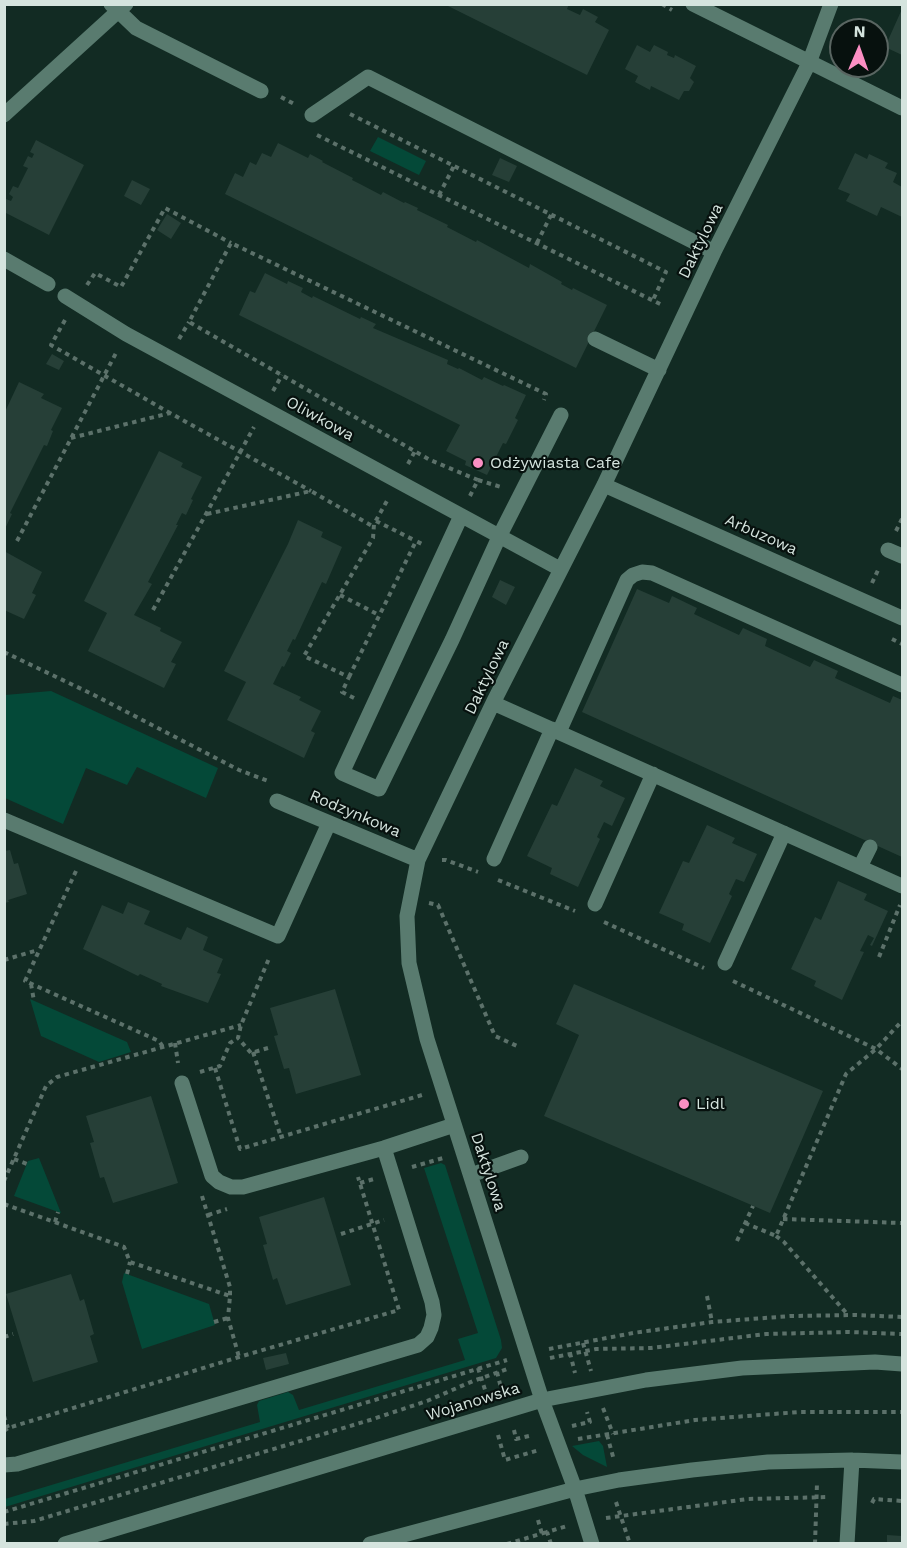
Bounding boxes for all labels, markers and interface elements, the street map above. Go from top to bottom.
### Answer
north arrow [829,18,889,78]
text: N [853,22,866,41]
street label: Daktylowa [675,200,727,282]
street label: Oliwkowa [283,392,357,446]
place label: Odżywiasta Cafe [490,453,620,473]
marker: Odżywiasta Cafe [471,456,485,470]
street label: Arbuzowa [722,511,800,559]
street label: Daktylowa [461,636,513,718]
street label: Rodzynkowa [307,786,403,842]
place label: Lidl [696,1094,725,1114]
marker: Lidl [677,1097,691,1111]
street label: Daktylowa [466,1130,510,1214]
street label: Wojanowska [424,1379,522,1425]

